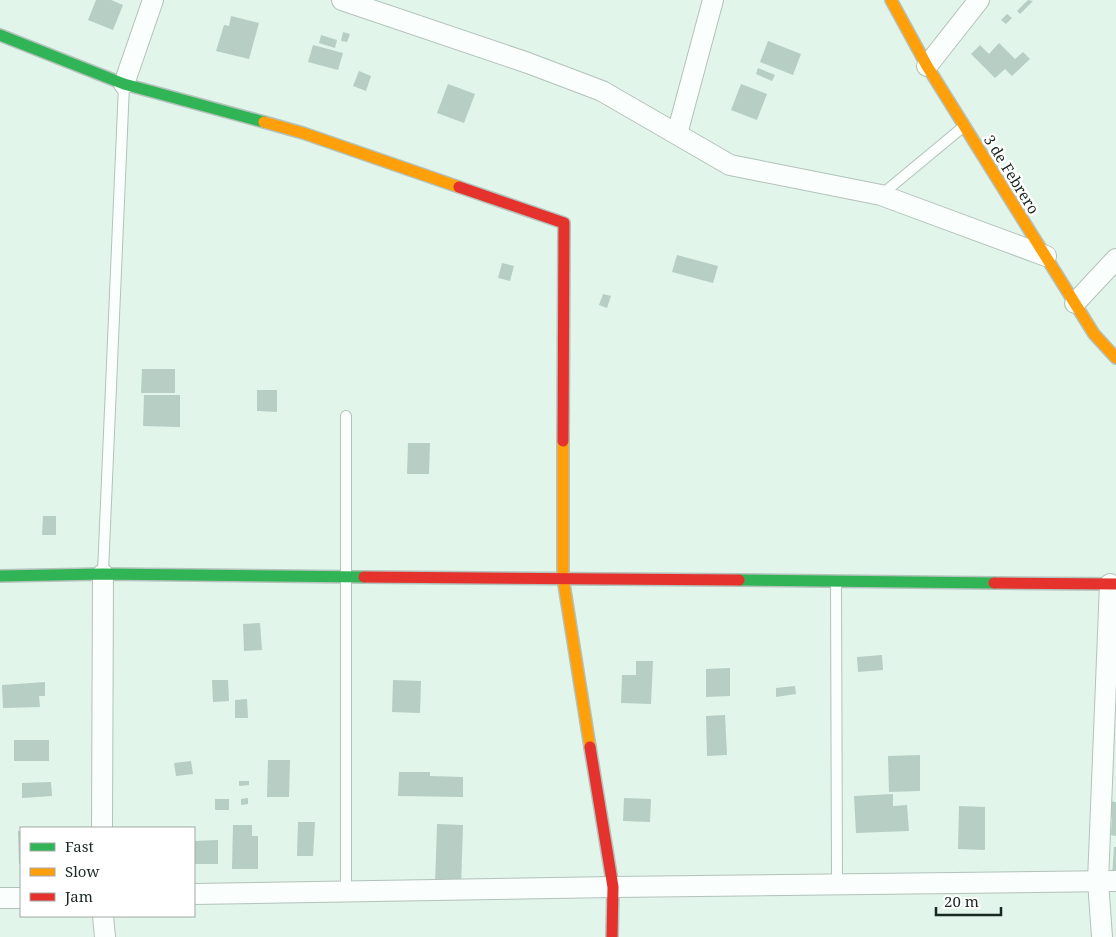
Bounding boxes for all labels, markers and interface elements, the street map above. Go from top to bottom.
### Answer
street label: 3 de Febrero [980,131,1044,217]
legend [20,827,195,917]
text: Fast [65,836,94,856]
text: Slow [65,861,99,881]
scale bar [936,884,1001,916]
text: Jam [64,886,93,906]
text: 20 m [944,891,979,911]

